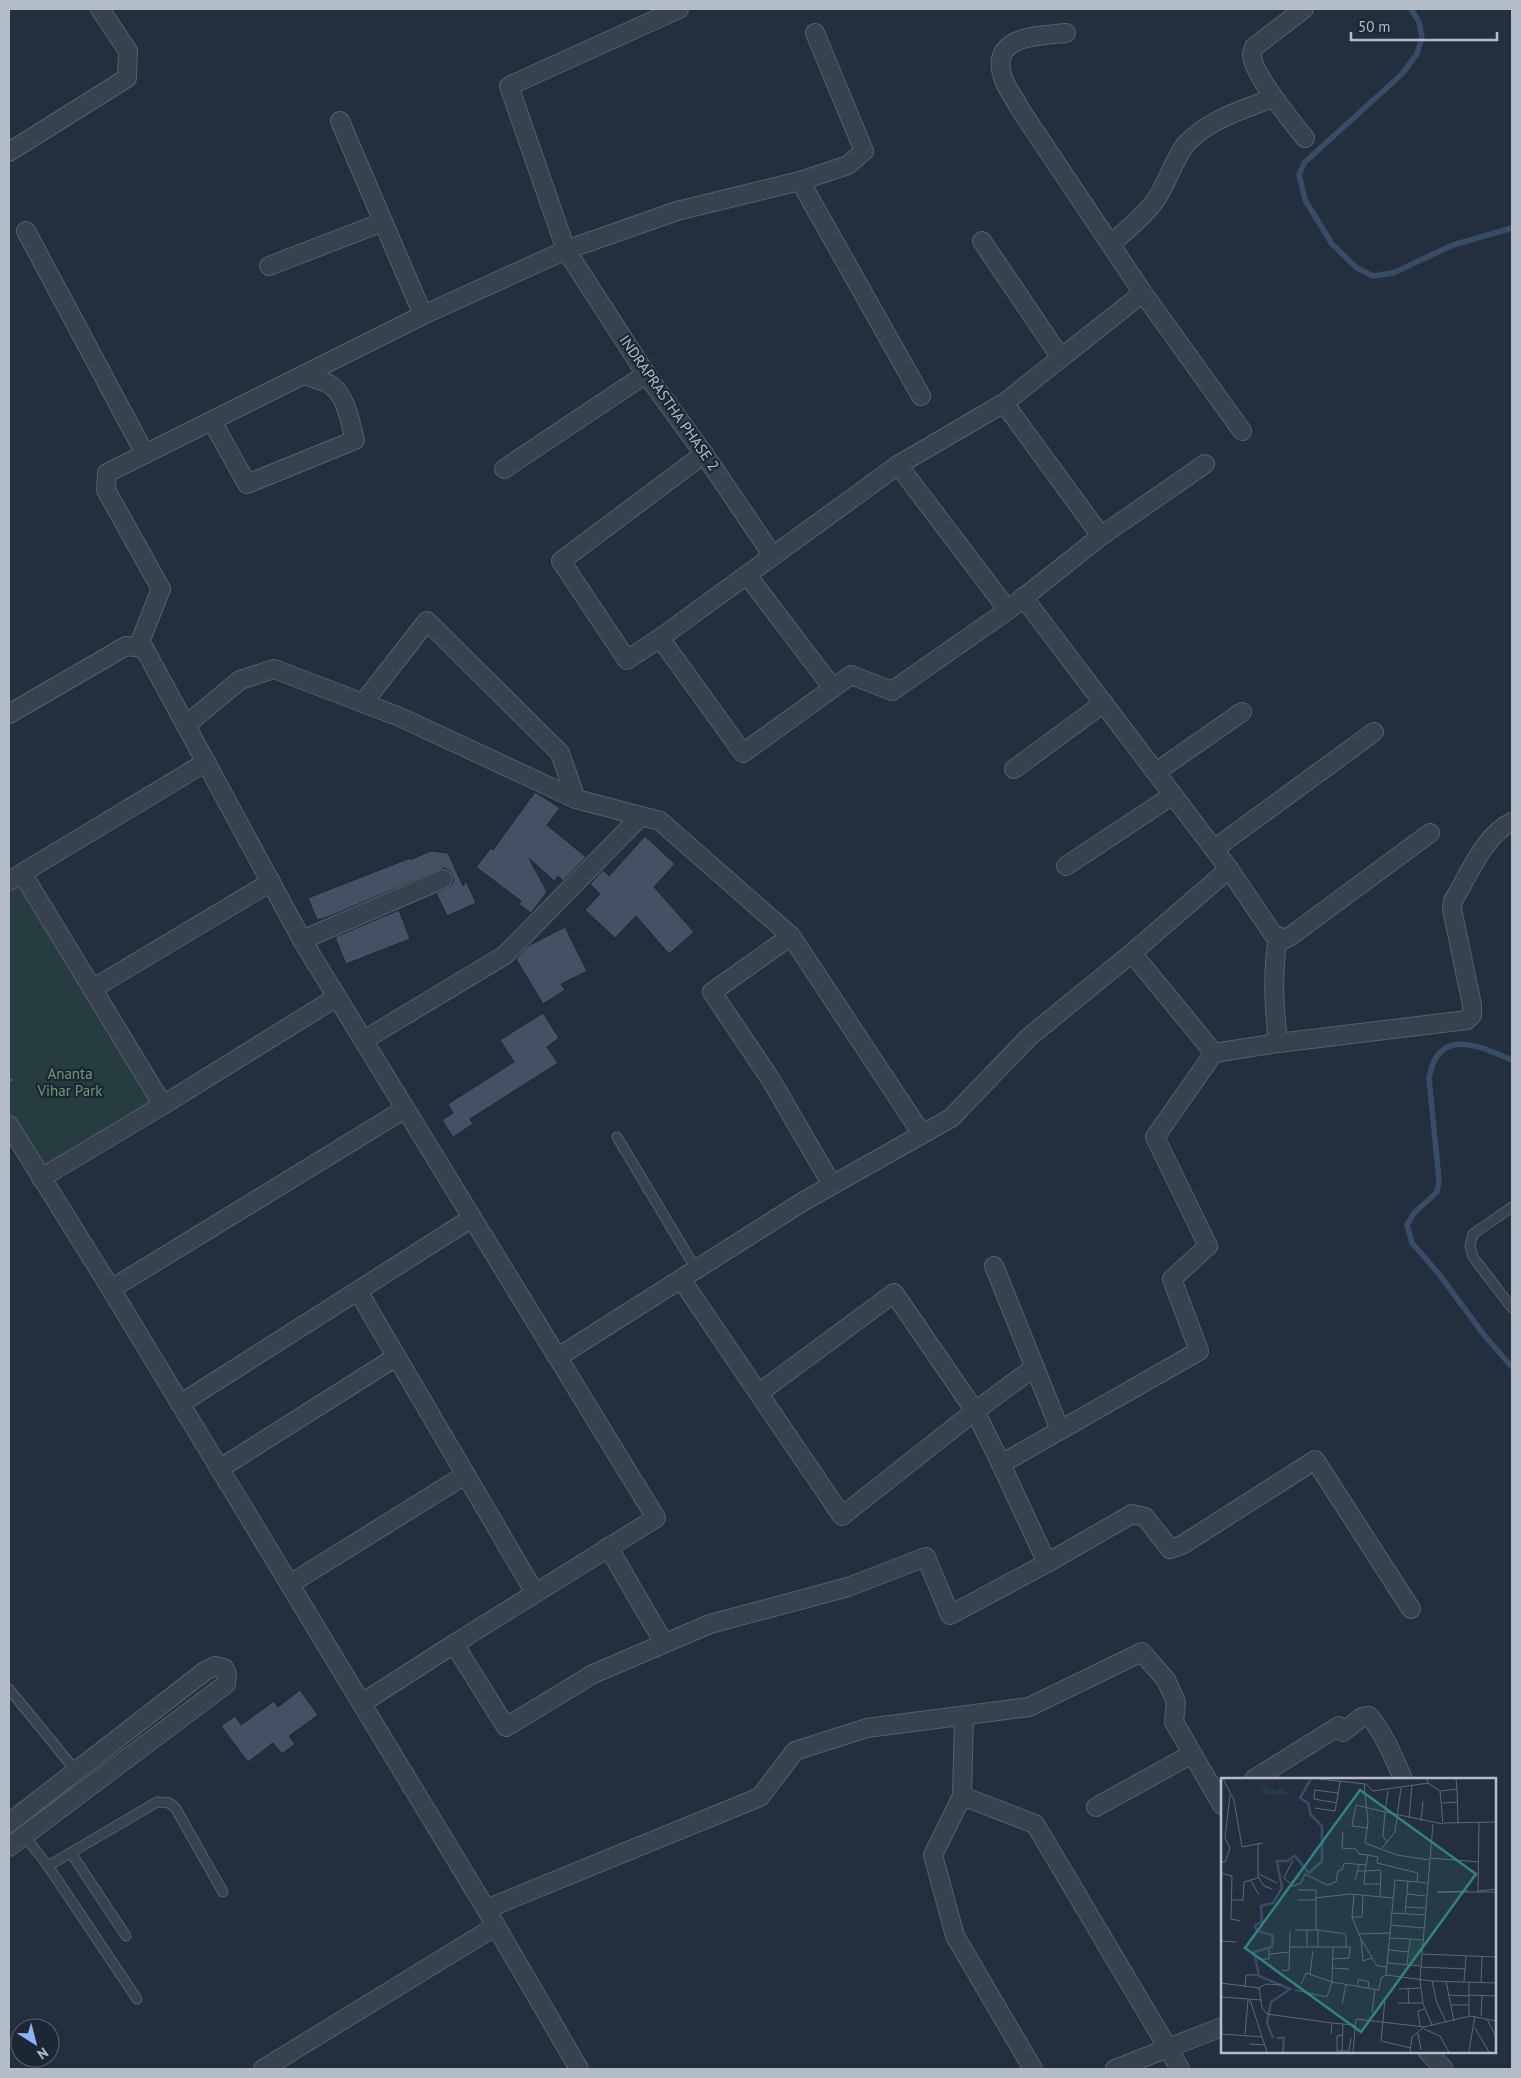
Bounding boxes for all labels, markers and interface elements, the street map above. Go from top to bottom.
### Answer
scale bar [1351,10,1497,42]
text: 50 m [1358,17,1391,36]
street label: INDRAPRASTHA PHASE 2 [615,331,723,474]
park label: Ananta Vihar Park [37,1064,103,1100]
inset map [1221,1778,1496,2053]
north arrow [10,2018,60,2068]
text: N [34,2044,52,2064]

